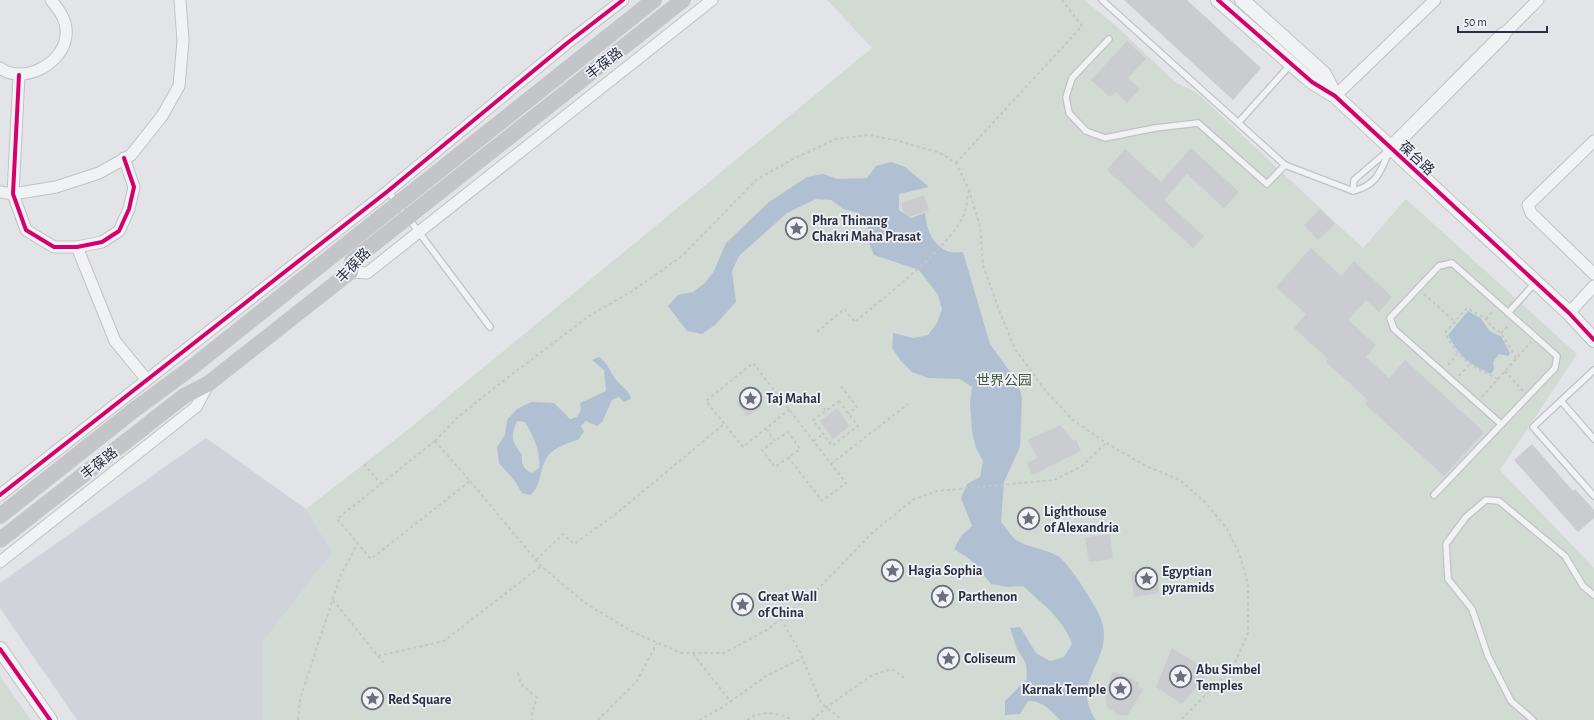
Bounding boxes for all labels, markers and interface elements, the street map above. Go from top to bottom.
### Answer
scale bar [1458,8,1547,34]
text: 50 m [1464,16,1487,28]
street label: 丰葆路 [583,45,625,82]
street label: 葆台路 [1396,139,1437,178]
place label: Phra Thinang Chakri Maha Prasat [812,214,921,244]
place icon: Phra Thinang Chakri Maha Prasat [784,215,810,241]
street label: 丰葆路 [333,245,373,286]
park label: 世界公园 [976,373,1032,388]
place icon: Taj Mahal [737,385,763,411]
place label: Taj Mahal [766,392,821,406]
street label: 丰葆路 [78,445,120,482]
place label: Lighthouse of Alexandria [1044,505,1119,535]
place icon: Lighthouse of Alexandria [1016,506,1042,532]
place icon: Hagia Sophia [880,557,906,583]
place label: Hagia Sophia [908,564,983,578]
place label: Egyptian pyramids [1162,565,1214,595]
place icon: Egyptian pyramids [1133,566,1159,592]
place icon: Parthenon [929,583,955,609]
place label: Great Wall of China [758,590,817,620]
place label: Parthenon [958,590,1017,604]
place icon: Great Wall of China [730,591,756,617]
place icon: Coliseum [936,645,962,671]
place label: Coliseum [964,652,1016,666]
place label: Abu Simbel Temples [1196,663,1261,693]
place icon: Abu Simbel Temples [1167,664,1193,690]
place icon: Karnak Temple [1108,676,1134,702]
place label: Karnak Temple [1022,683,1106,697]
place icon: Red Square [359,686,385,712]
place label: Red Square [388,693,452,707]

